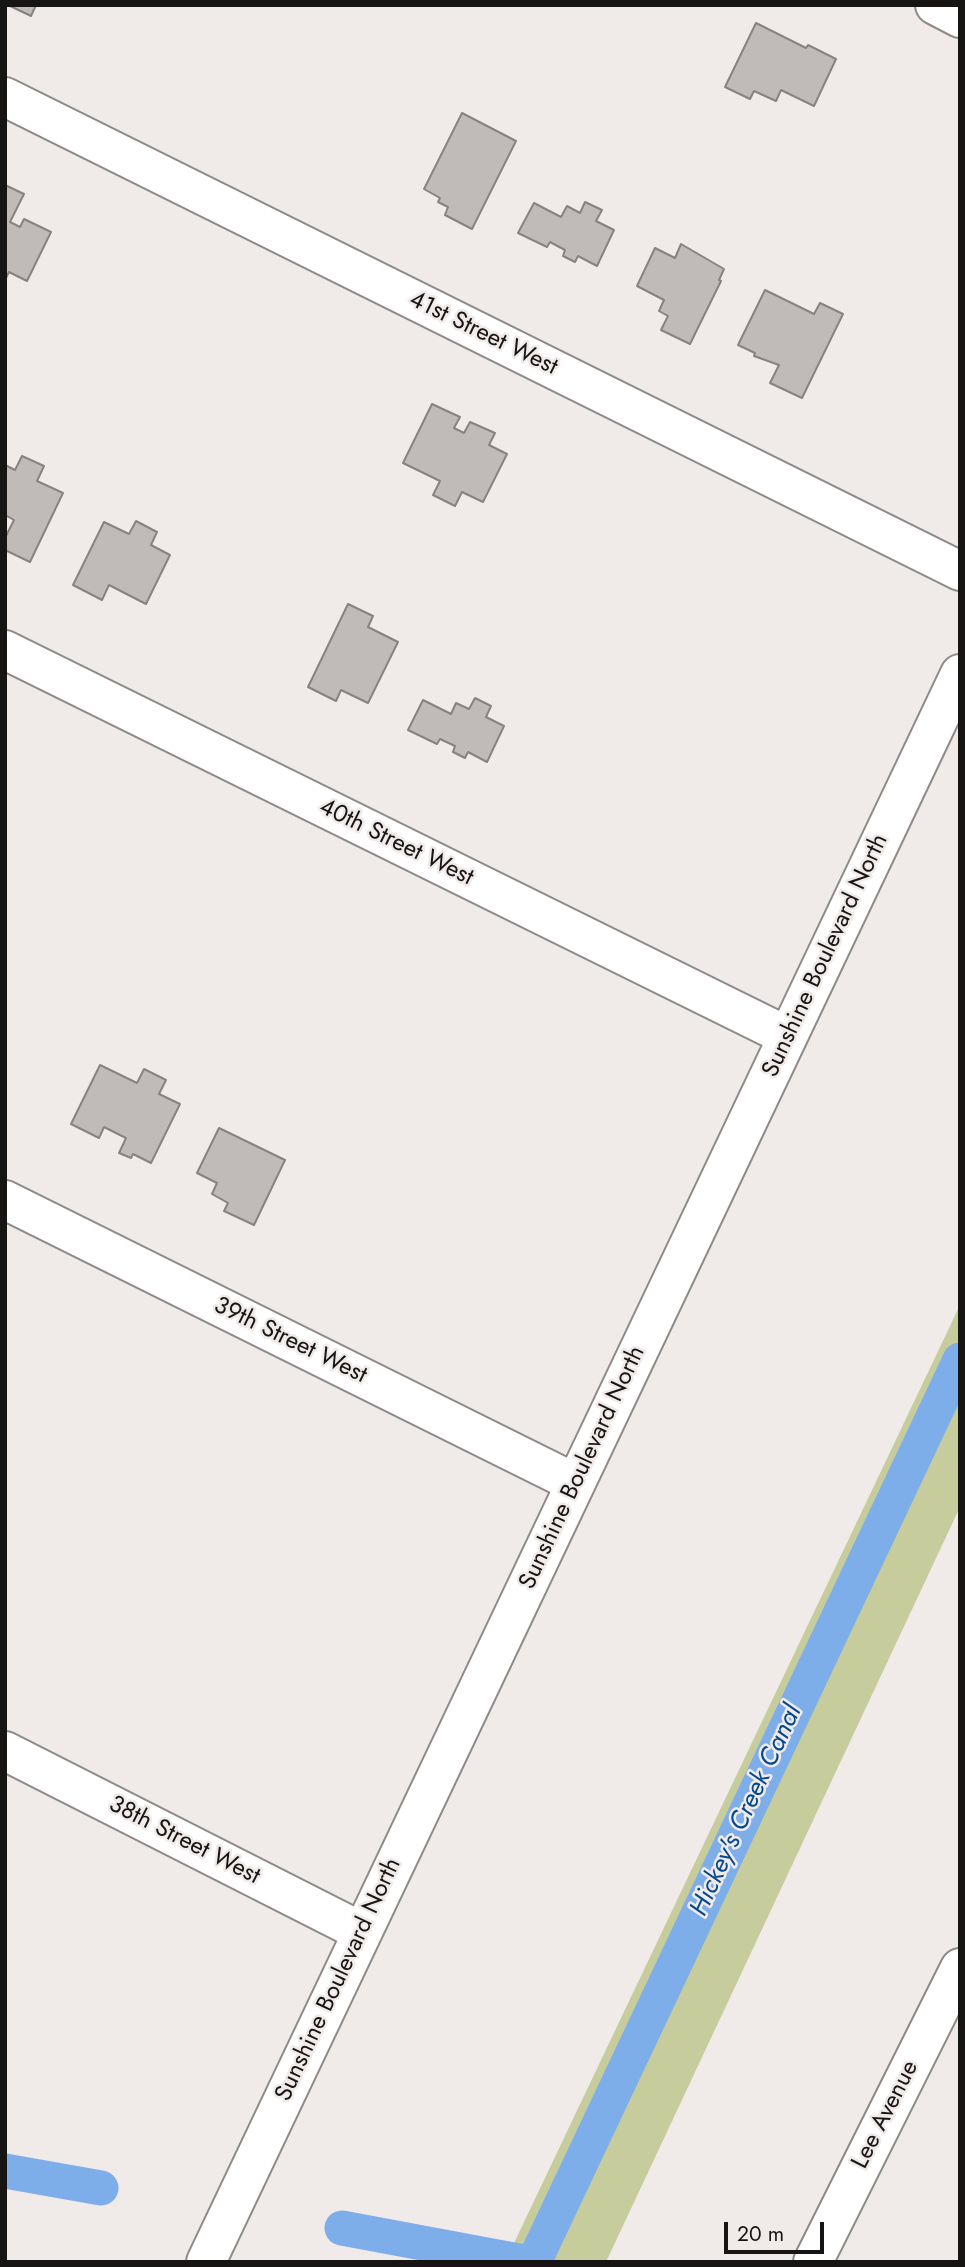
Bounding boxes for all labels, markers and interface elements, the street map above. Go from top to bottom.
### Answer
street label: 41st Street West [404,286,562,382]
street label: 40th Street West [314,793,478,893]
street label: Sunshine Boulevard North [757,830,895,1082]
street label: 39th Street West [209,1292,371,1390]
street label: Sunshine Boulevard North [514,1342,652,1594]
water label: Hickey's Creek Canal [684,1701,810,1921]
street label: 38th Street West [104,1791,264,1891]
street label: Sunshine Boulevard North [270,1854,408,2106]
street label: Lee Avenue [847,2056,925,2174]
scale bar [727,2208,827,2252]
text: 20 m [737,2219,784,2249]

